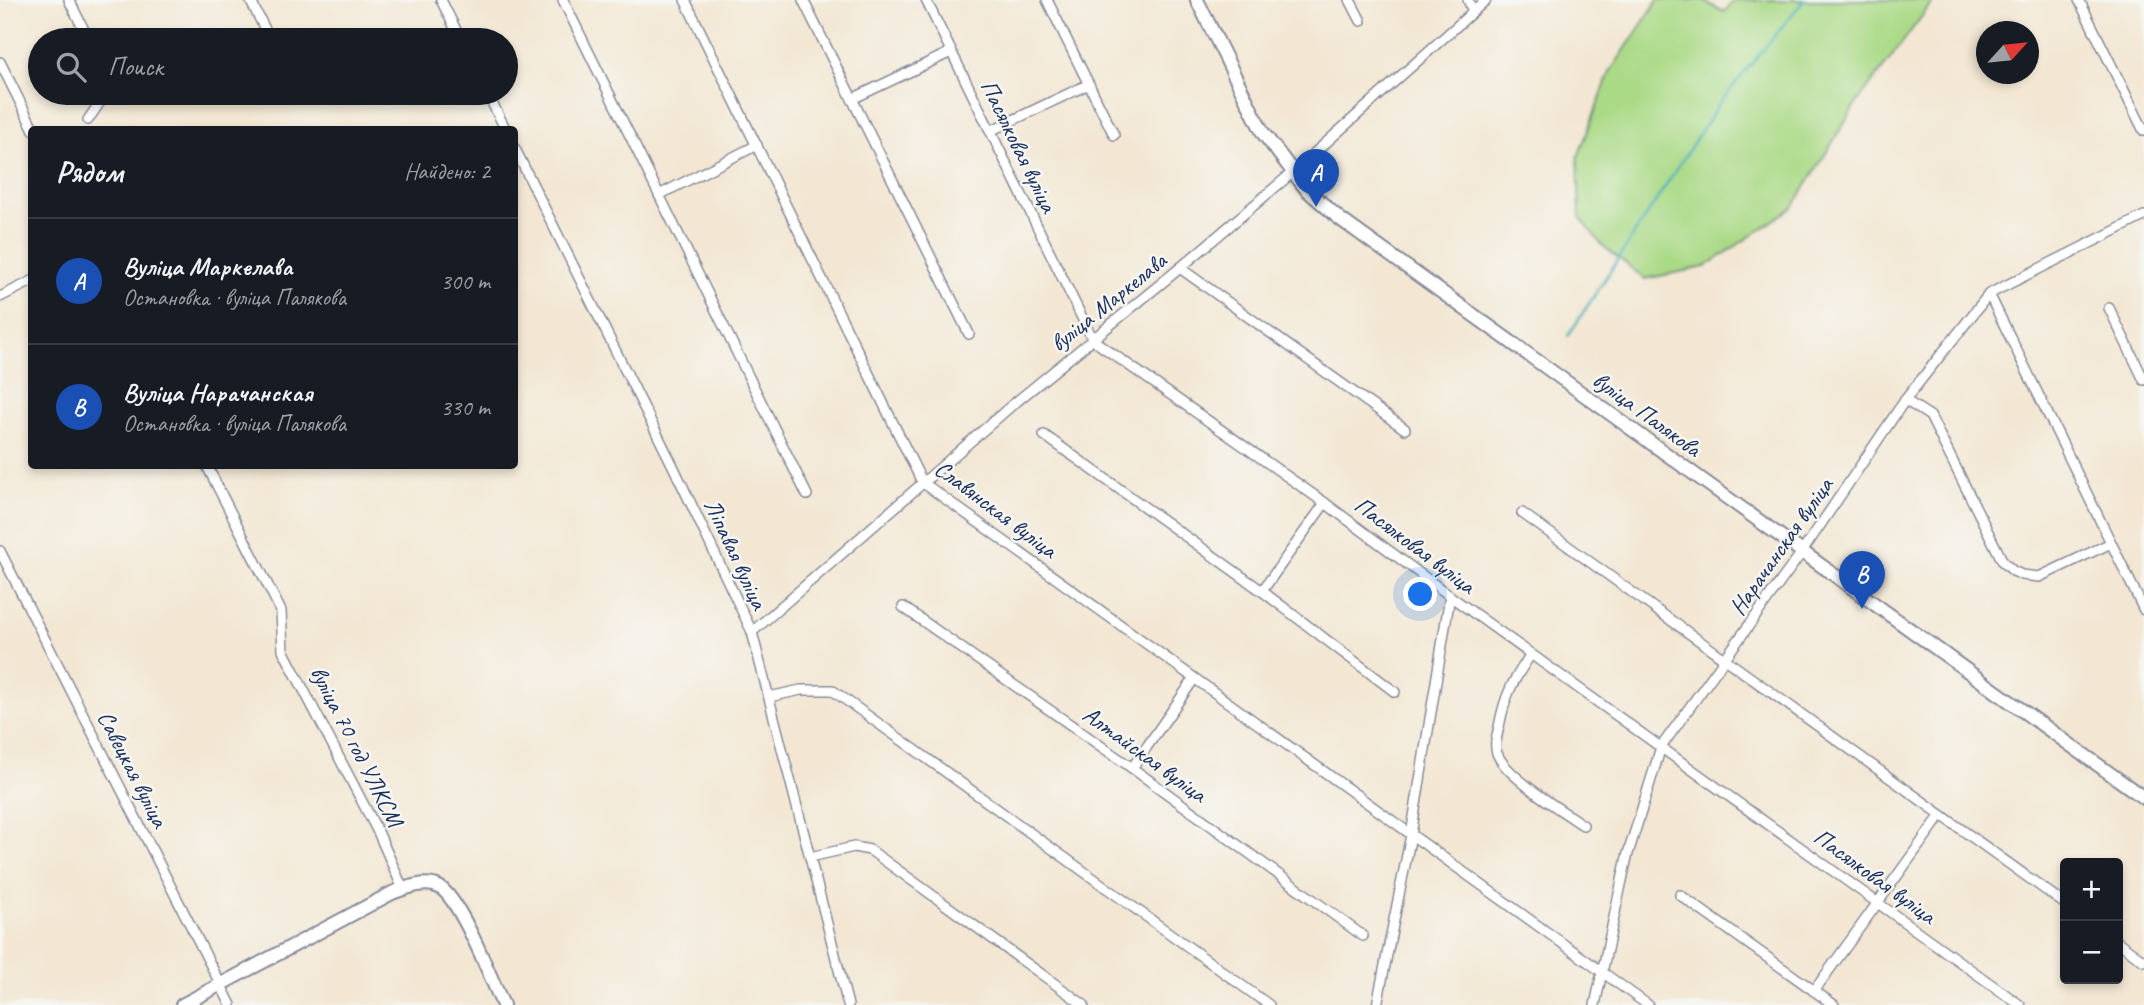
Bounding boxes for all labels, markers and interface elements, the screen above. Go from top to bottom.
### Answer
north arrow [1976,21,2039,84]
search box [28,28,518,105]
icon: search [52,48,90,86]
text: Поиск [108,50,163,83]
street label: Пасялковая вуліца [974,75,1065,219]
pin: A [1293,149,1339,207]
text: Рядом [56,153,123,191]
text: Найдено: 2 [404,157,490,186]
street label: вуліца Маркелава [1044,245,1173,358]
text: Вуліца Маркелава [123,250,292,283]
text: A [73,267,85,296]
text: 300 m [441,267,490,296]
text: Остановка · вуліца Палякова [123,283,346,312]
street label: вуліца Палякова [1587,365,1708,464]
text: Вуліца Нарачанская [123,376,313,409]
text: B [73,393,85,422]
text: 330 m [441,393,490,422]
text: Остановка · вуліца Палякова [123,409,346,438]
street label: Славянская вуліца [929,453,1064,566]
street label: Нарачанская вуліца [1722,470,1840,621]
street label: Пасялковая вуліца [1348,490,1483,601]
street label: Ліпавая вуліца [697,494,775,615]
pin: B [1839,551,1885,609]
your location [1403,577,1437,611]
street label: вуліца 70 год УЛКСМ [304,661,412,834]
street label: Алтайская вуліца [1077,699,1214,810]
street label: Савецкая вуліца [91,706,176,834]
street label: Пасялковая вуліца [1808,822,1943,931]
map controls [2060,858,2123,984]
button: + [2060,858,2123,921]
button: − [2060,921,2123,984]

